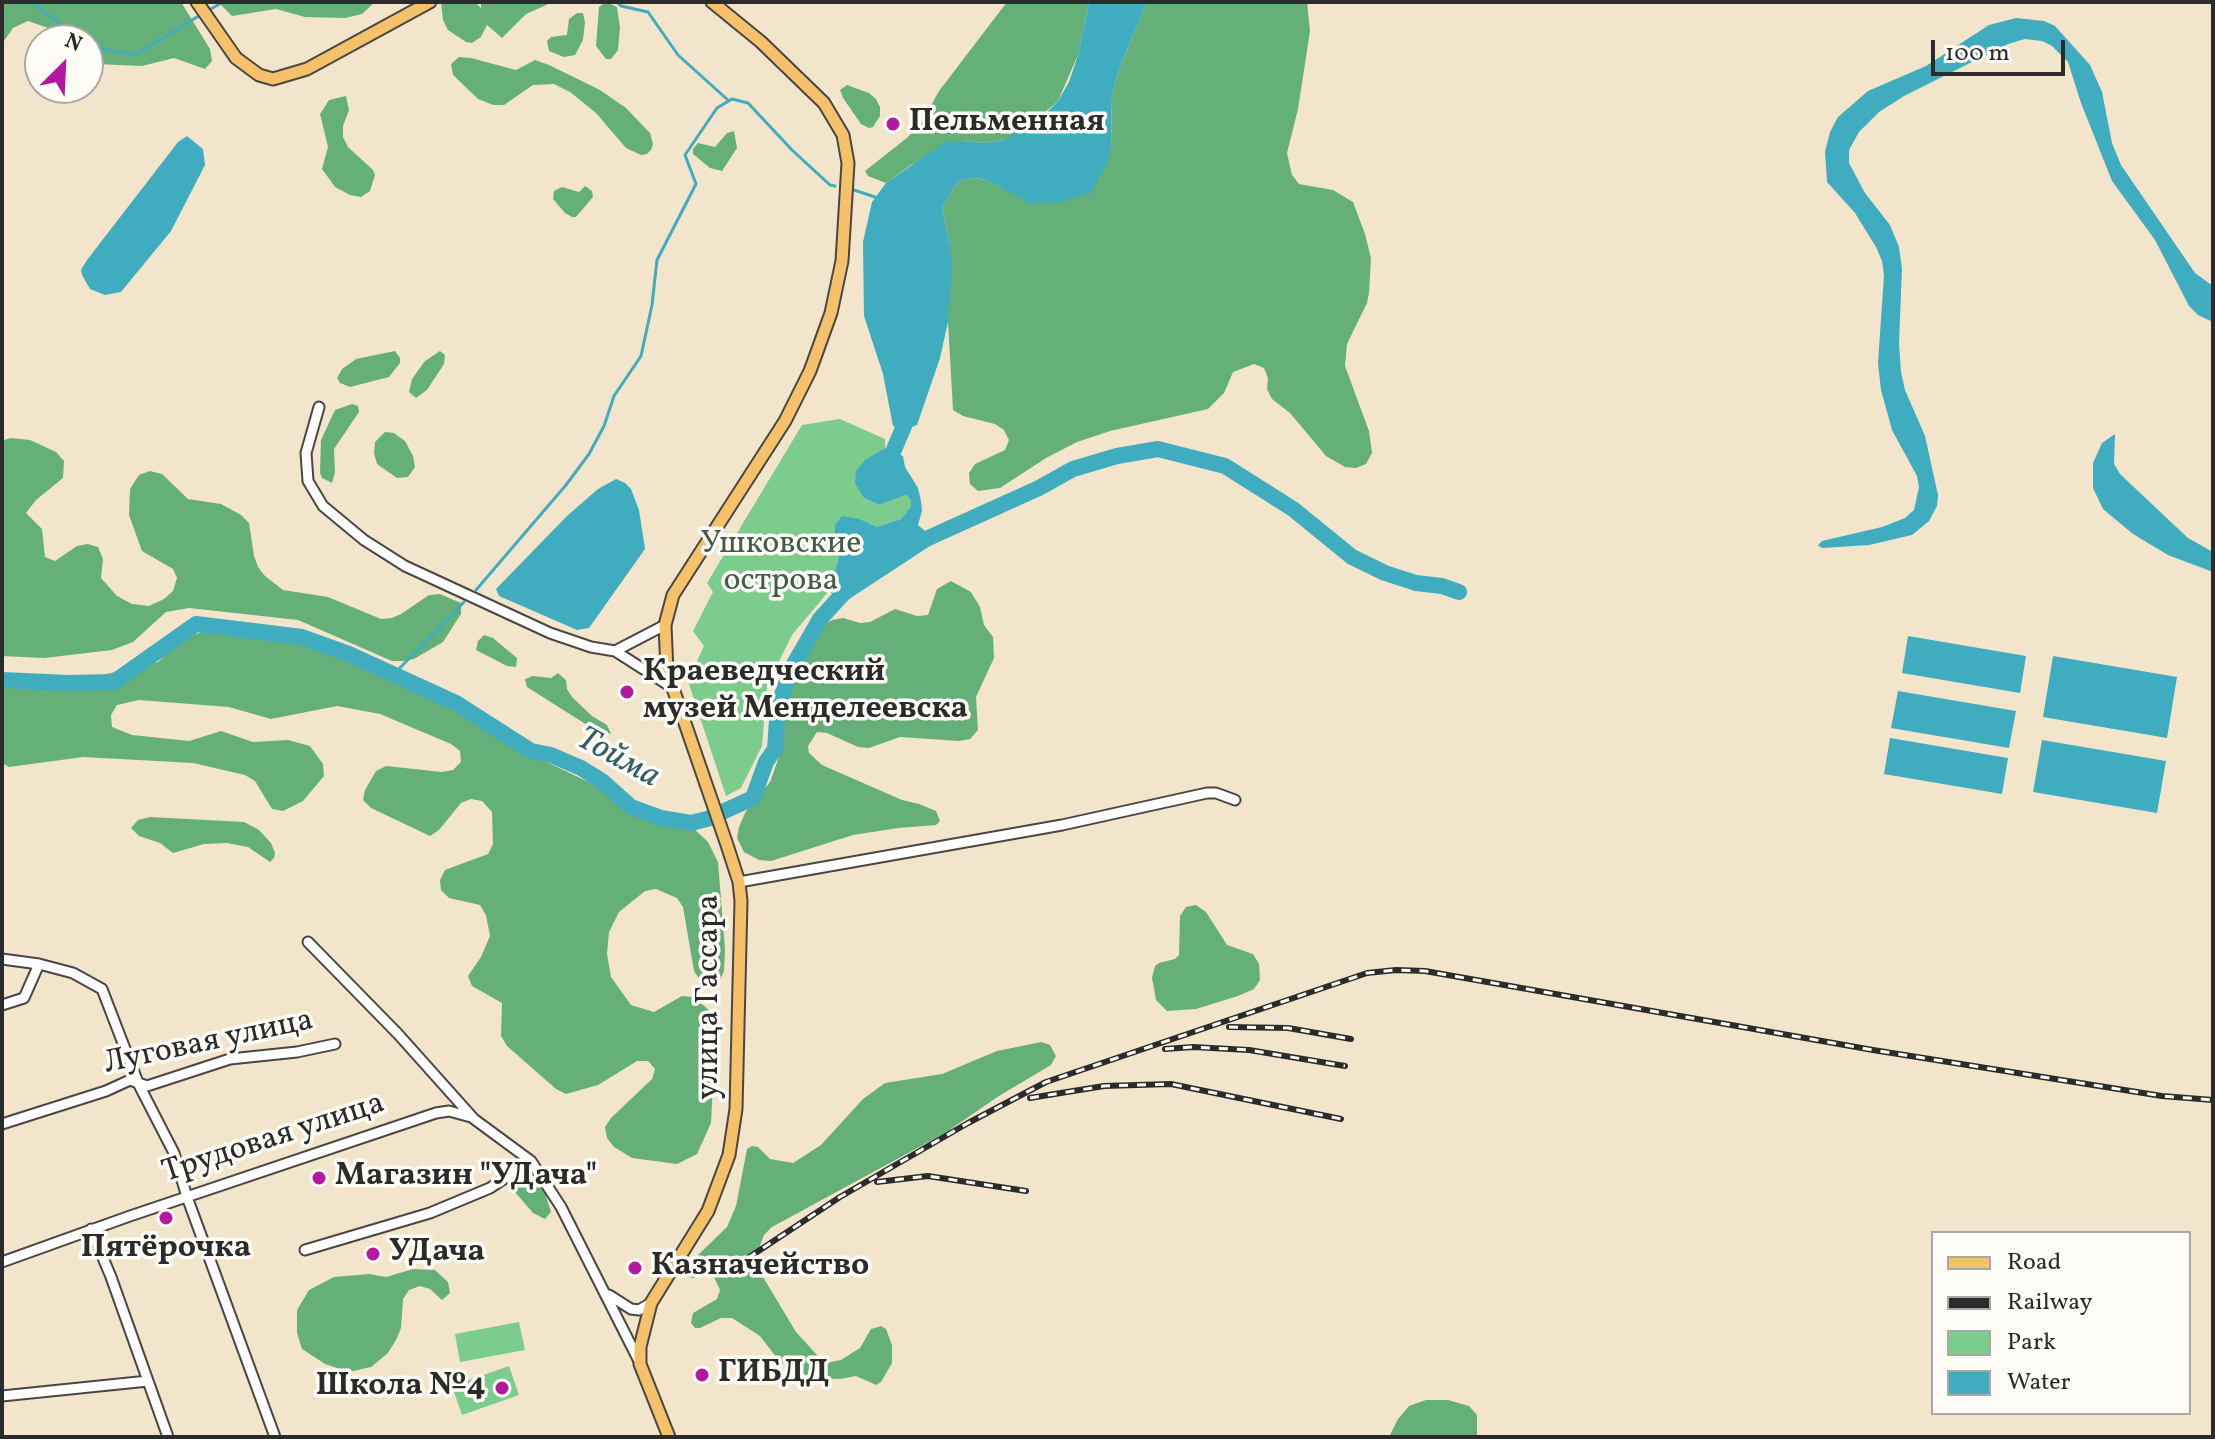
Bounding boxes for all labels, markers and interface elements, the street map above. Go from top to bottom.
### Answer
north arrow [24,24,104,104]
scale bar [1935,24,2069,74]
text: N [60,26,87,61]
text: 100 m [1945,37,2010,71]
place label: Пельменная [909,105,1105,143]
marker: Пельменная [884,115,902,133]
park label: Ушковские острова [701,527,861,602]
place label: Краеведческий музей Менделеевска [643,655,968,730]
marker: Краеведческий музей Менделеевска [618,683,636,701]
water label: Тойма [568,721,666,799]
street label: улица Гассара [692,894,730,1100]
street label: Луговая улица [101,1003,317,1085]
street label: Трудовая улица [158,1086,390,1194]
place label: Магазин "УДача" [335,1159,597,1197]
marker: Магазин "УДача" [310,1169,328,1187]
marker: Пятёрочка [157,1209,175,1227]
place label: Пятёрочка [81,1231,251,1269]
legend [1931,1231,2191,1415]
place label: УДача [389,1235,485,1273]
marker: УДача [364,1245,382,1263]
text: Road [2007,1246,2061,1280]
place label: Казначейство [651,1249,869,1287]
marker: Казначейство [626,1259,644,1277]
text: Railway [2007,1286,2093,1320]
text: Park [2007,1326,2056,1360]
place label: ГИБДД [718,1356,830,1394]
marker: ГИБДД [693,1366,711,1384]
text: Water [2007,1366,2071,1400]
place label: Школа №4 [316,1369,486,1407]
marker: Школа №4 [493,1379,511,1397]

